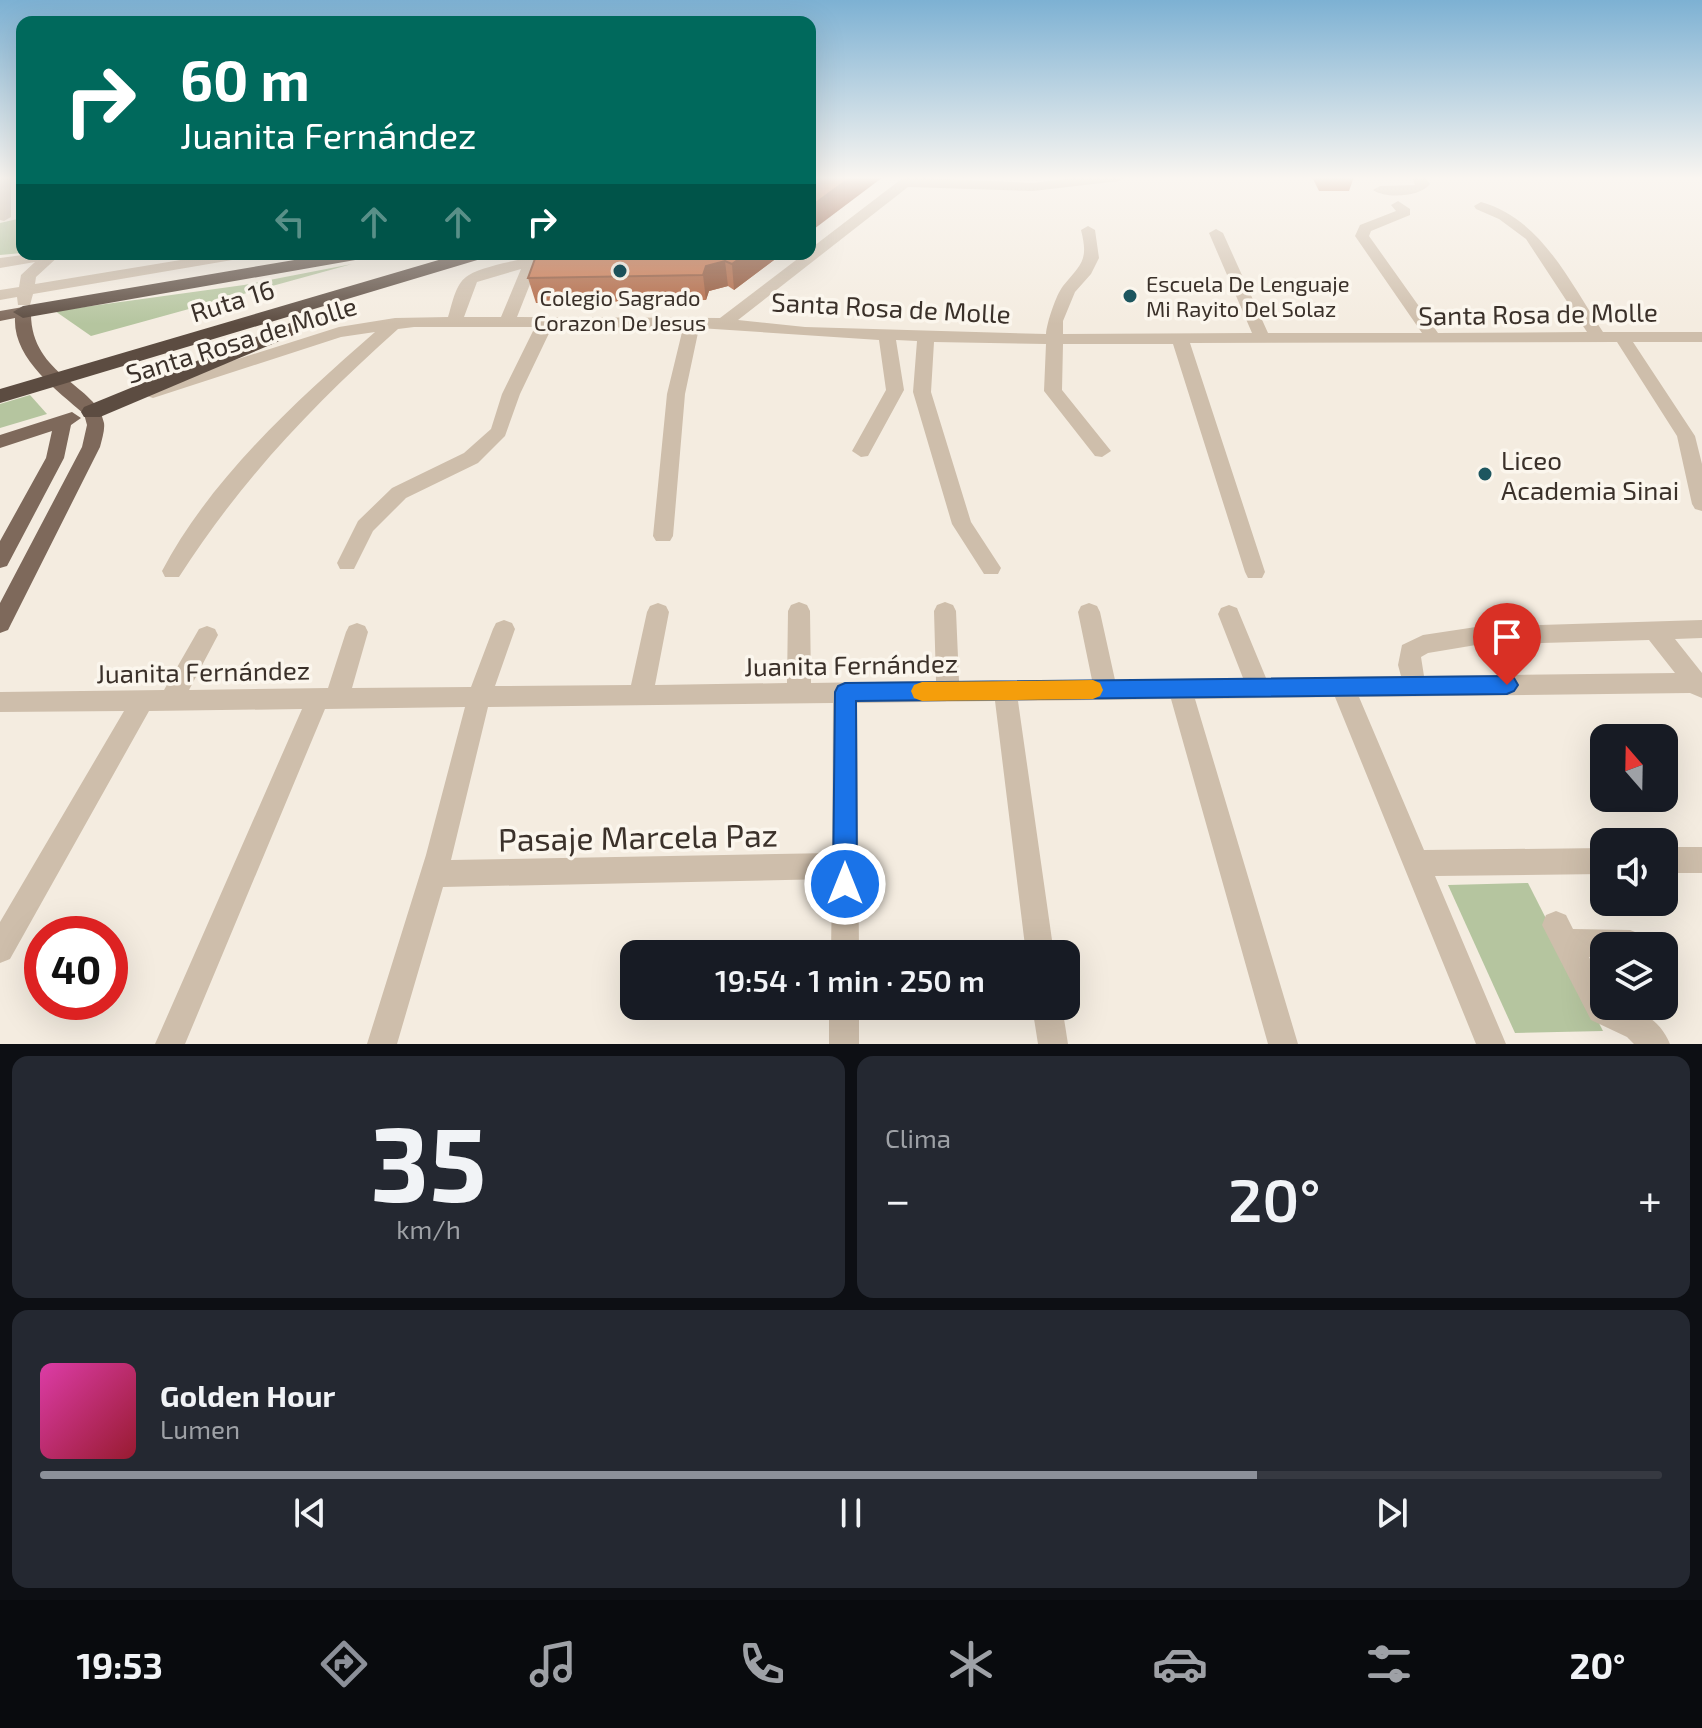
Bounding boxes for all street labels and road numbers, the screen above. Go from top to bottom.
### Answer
street label: Ruta 16 [186,273,278,327]
street label: Santa Rosa de Molle [771,285,1011,329]
street label: Santa Rosa de Molle [122,289,360,389]
street label: Santa Rosa de Molle [1418,295,1658,331]
street label: Juanita Fernández [744,647,958,681]
street label: Juanita Fernández [96,654,310,688]
street label: Pasaje Marcela Paz [498,815,778,858]

